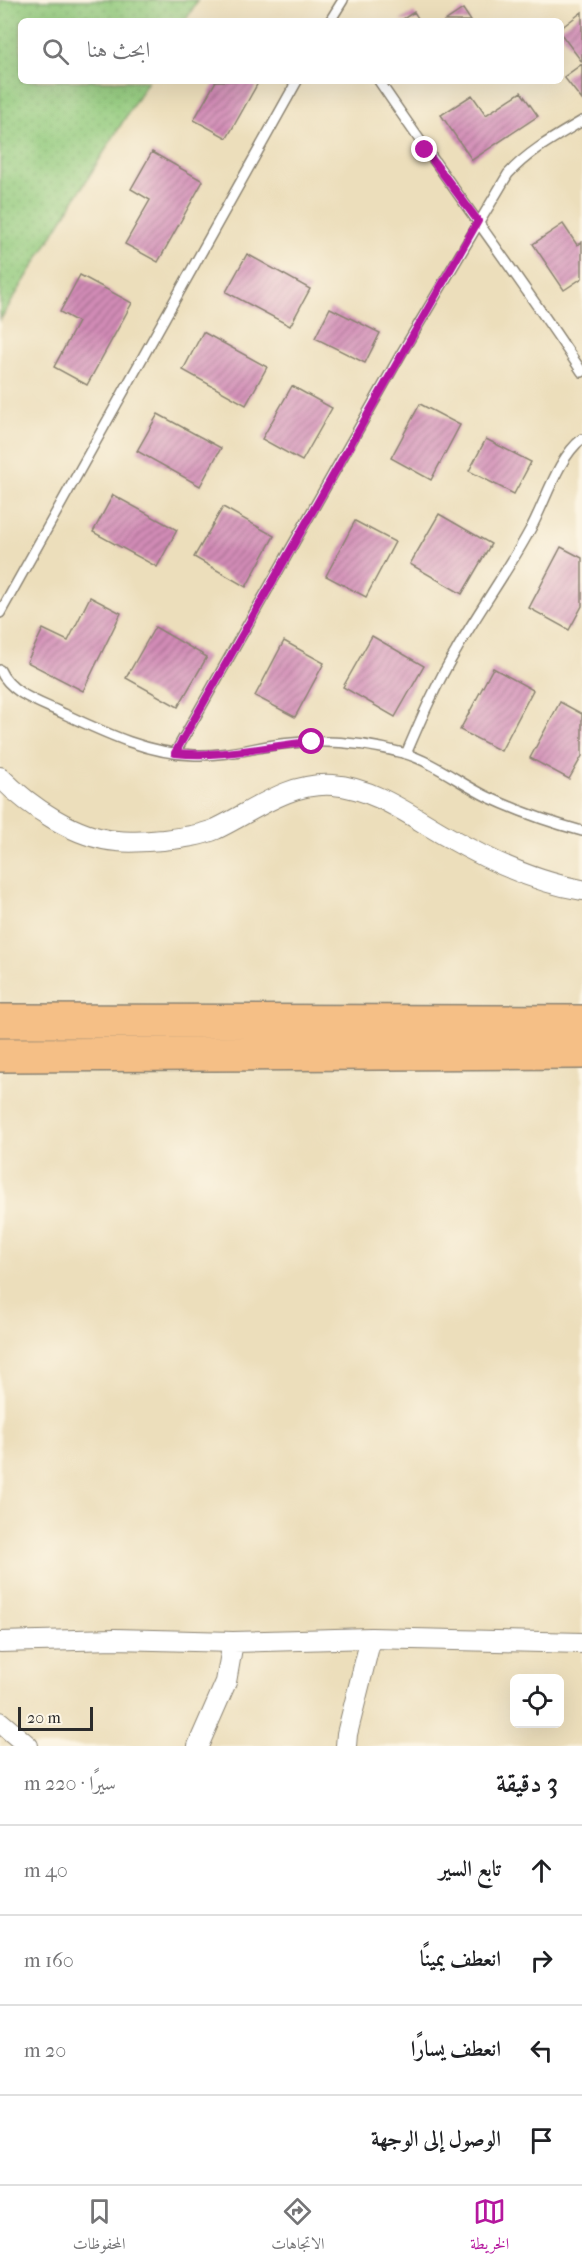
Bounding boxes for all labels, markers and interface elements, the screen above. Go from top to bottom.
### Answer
search box [18,18,564,84]
icon: search [39,35,72,68]
text: ابحث هنا [87,37,150,63]
route end [411,136,437,162]
route start [298,728,324,754]
map controls [510,1674,564,1728]
button: locate [510,1674,564,1728]
scale bar [18,1704,93,1732]
text: 20 m [27,1708,61,1727]
text: 3 دقيقة [496,1768,558,1799]
text: سيرًا · 220 m [24,1772,116,1795]
icon: ahead [525,1854,558,1887]
text: تابع السير [439,1856,501,1882]
text: 40 m [24,1859,68,1882]
icon: right [525,1944,558,1977]
text: انعطف يمينًا [420,1946,501,1972]
text: 160 m [24,1949,74,1972]
icon: left [525,2034,558,2067]
text: انعطف يسارًا [411,2036,501,2062]
text: 20 m [24,2039,66,2062]
icon: arrive [525,2124,558,2157]
text: الوصول إلى الوجهة [371,2126,501,2152]
tab: المحفوظات [73,2195,126,2259]
tab: الاتجاهات [271,2195,325,2259]
tab: الخريطة [470,2195,509,2259]

